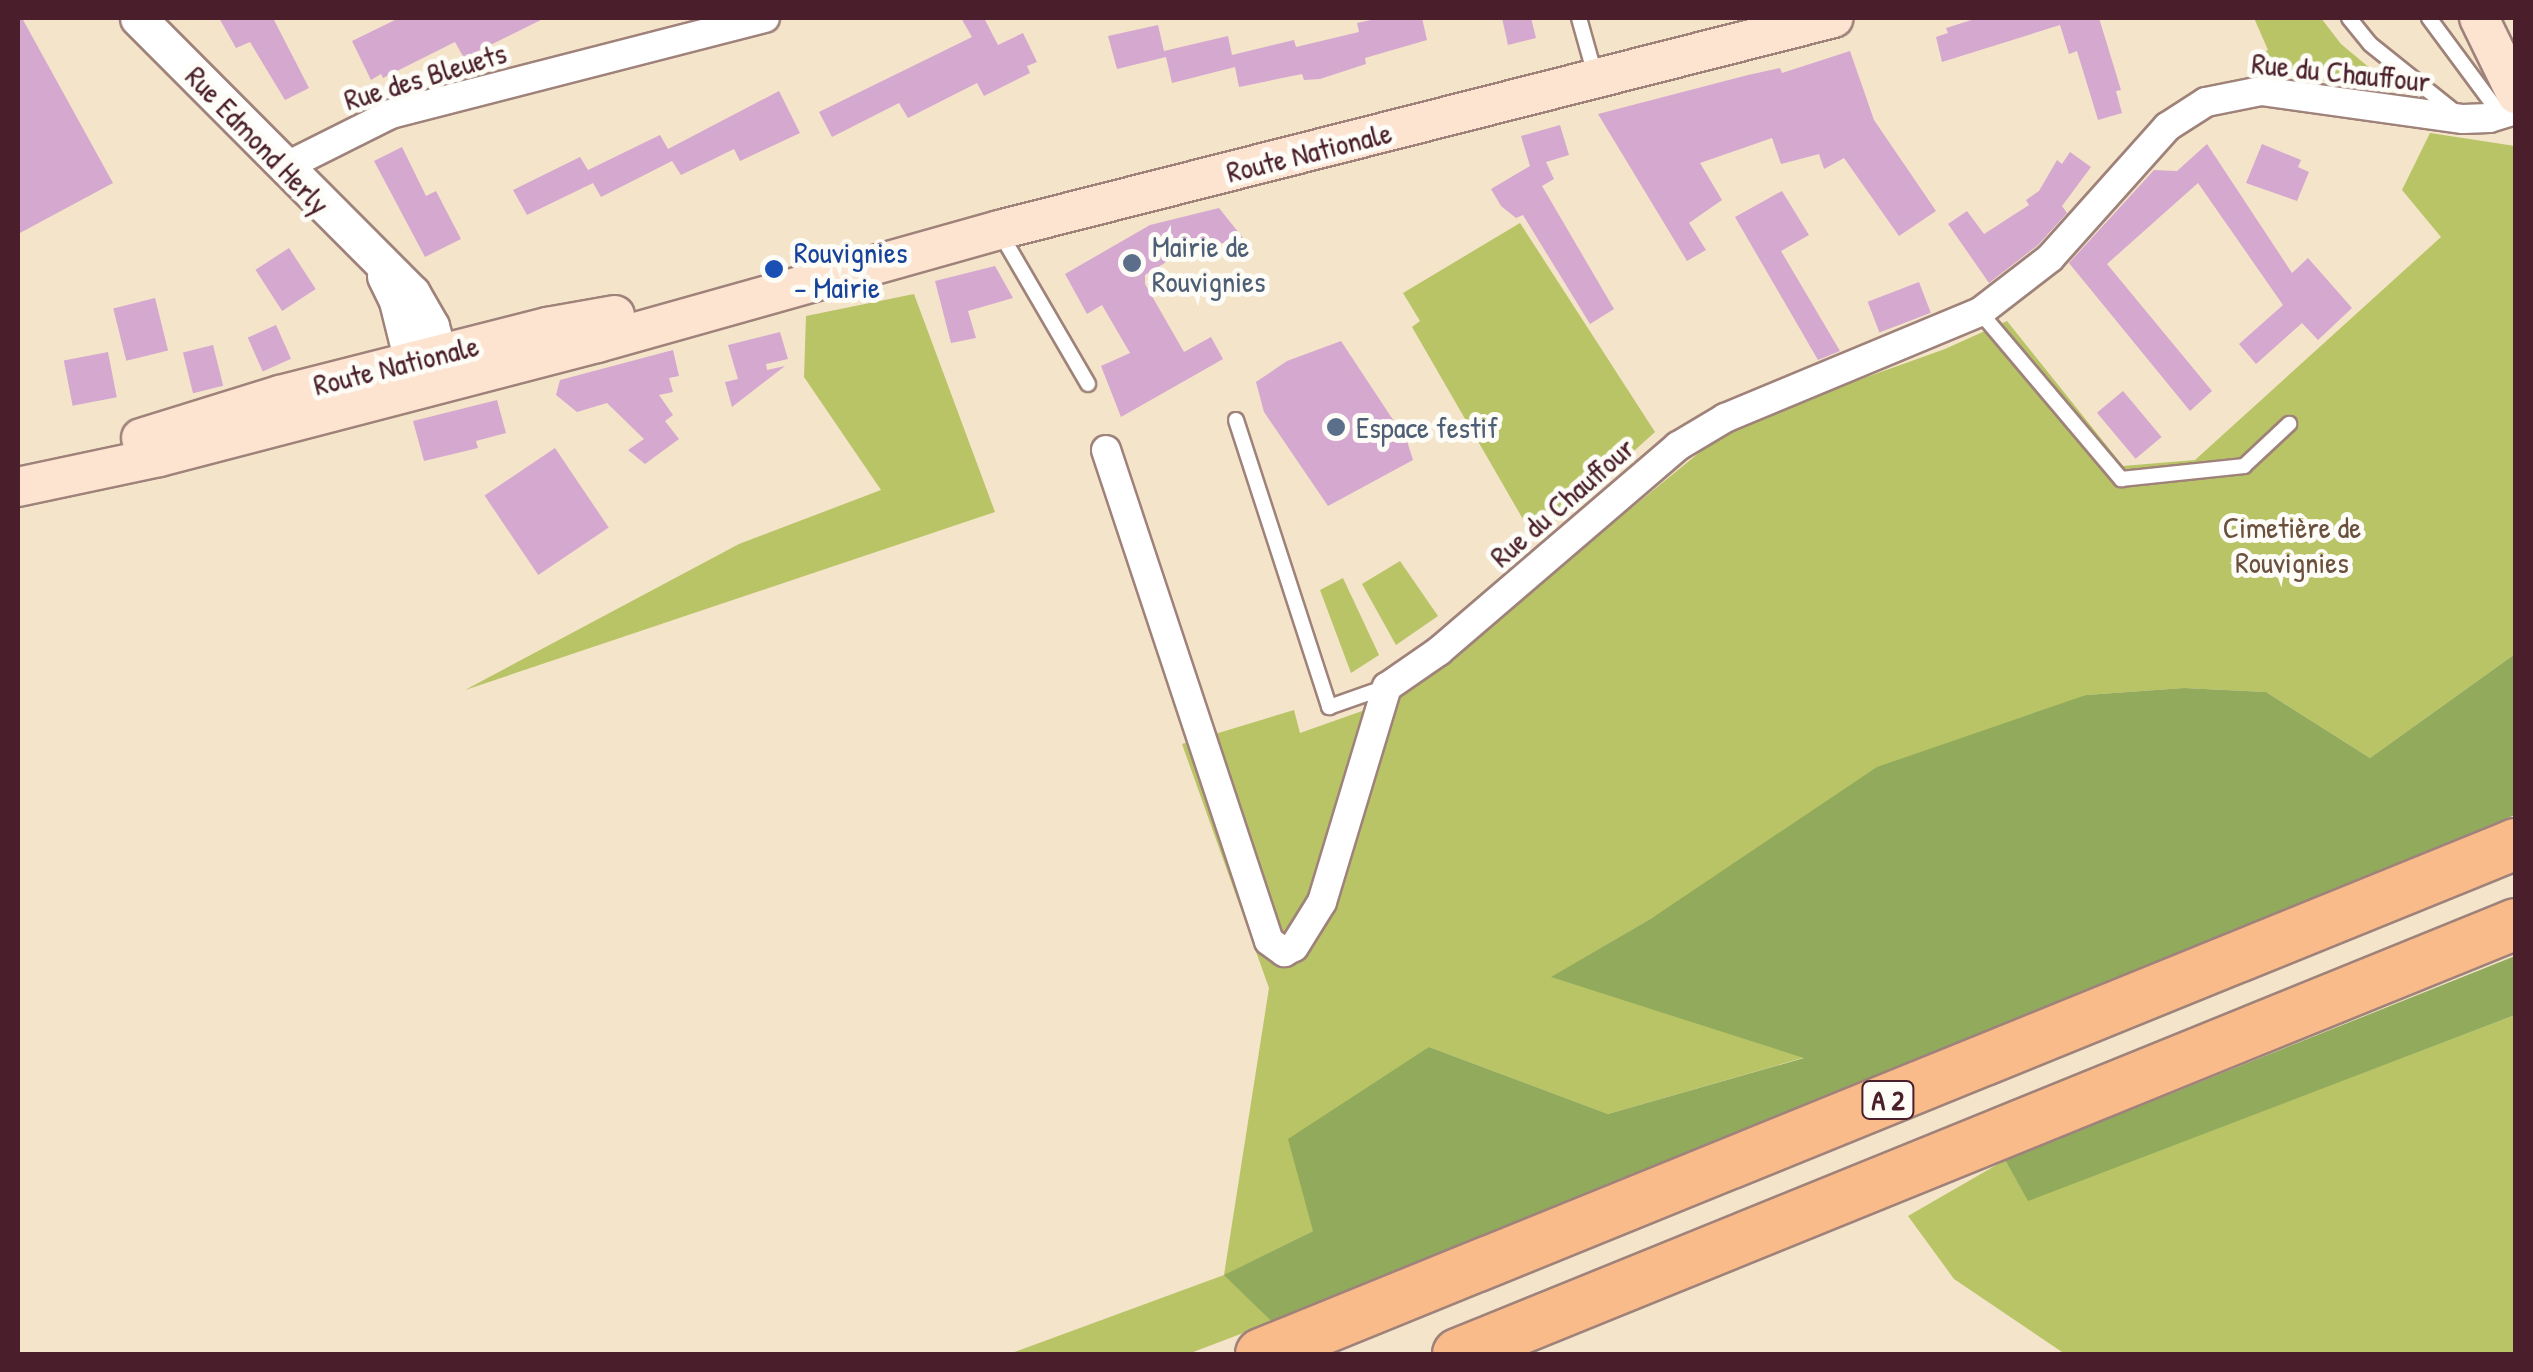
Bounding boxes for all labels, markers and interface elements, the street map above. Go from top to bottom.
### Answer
street label: Rue des Bleuets [340,34,510,118]
street label: Rue du Chauffour [2250,45,2432,99]
street label: Rue Edmond Herly [178,58,338,222]
street label: Route Nationale [1223,114,1395,190]
place label: Mairie de Rouvignies [1152,228,1266,298]
place label: Rouvignies – Mairie [794,234,908,304]
marker: Mairie de Rouvignies [1121,252,1143,274]
marker: Rouvignies – Mairie [763,258,785,280]
street label: Route Nationale [310,327,482,403]
place label: Espace festif [1356,409,1498,445]
marker: Espace festif [1325,416,1347,438]
street label: Rue du Chauffour [1483,430,1641,574]
park label: Cimetière de Rouvignies [2223,509,2361,580]
road number: A 2 [1860,1077,1916,1123]

